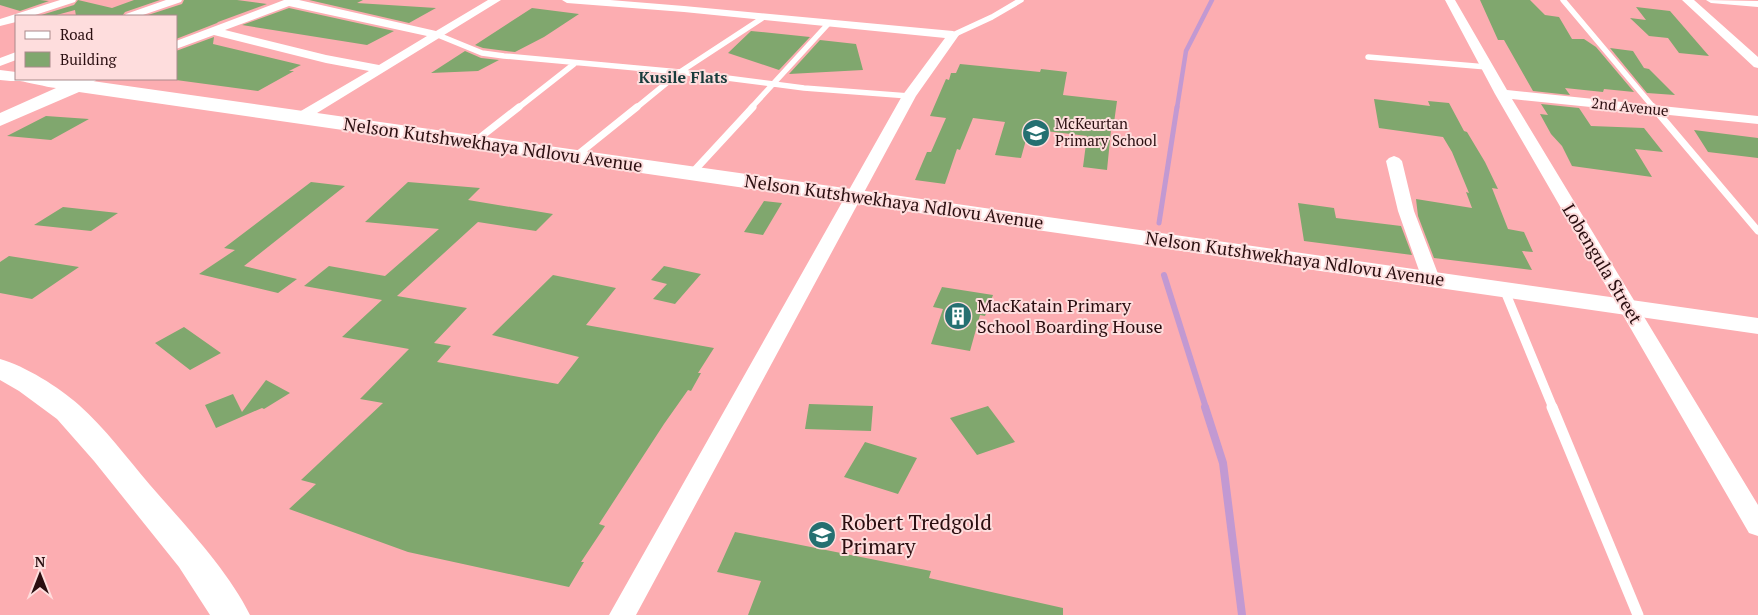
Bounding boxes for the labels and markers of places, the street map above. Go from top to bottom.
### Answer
place label: McKeurtan Primary School [1055,113,1157,150]
school or university icon: McKeurtan Primary School [1021,118,1051,148]
place label: MacKatain Primary School Boarding House [977,293,1163,338]
building icon: MacKatain Primary School Boarding House [943,301,973,331]
place label: Robert Tredgold Primary [841,508,992,560]
school or university icon: Robert Tredgold Primary [807,520,837,550]

